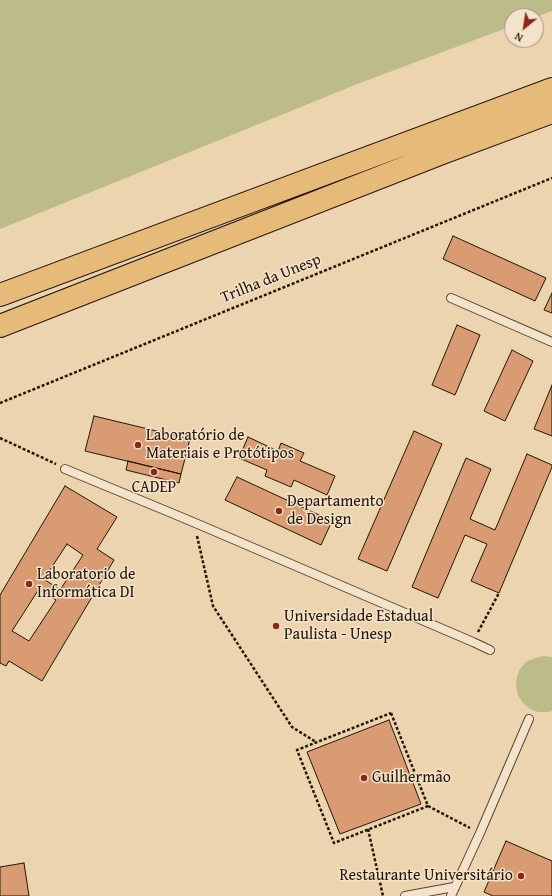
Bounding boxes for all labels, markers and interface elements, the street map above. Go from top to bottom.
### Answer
north arrow [504,8,544,48]
text: N [511,29,526,46]
street label: Trilha da Unesp [218,250,324,308]
place label: Laboratório de Materiais e Protótipos [146,426,294,464]
marker: Laboratório de Materiais e Protótipos [133,440,143,450]
marker: CADEP [149,467,159,477]
place label: CADEP [132,478,176,498]
place label: Departamento de Design [287,492,384,530]
marker: Departamento de Design [274,506,284,516]
place label: Laboratorio de Informática DI [37,565,135,603]
marker: Laboratorio de Informática DI [24,579,34,589]
place label: Universidade Estadual Paulista - Unesp [284,607,433,645]
marker: Universidade Estadual Paulista - Unesp [271,621,281,631]
place label: Guilhermão [372,768,451,788]
marker: Guilhermão [359,773,369,783]
place label: Restaurante Universitário [339,866,513,886]
marker: Restaurante Universitário [516,871,526,881]

